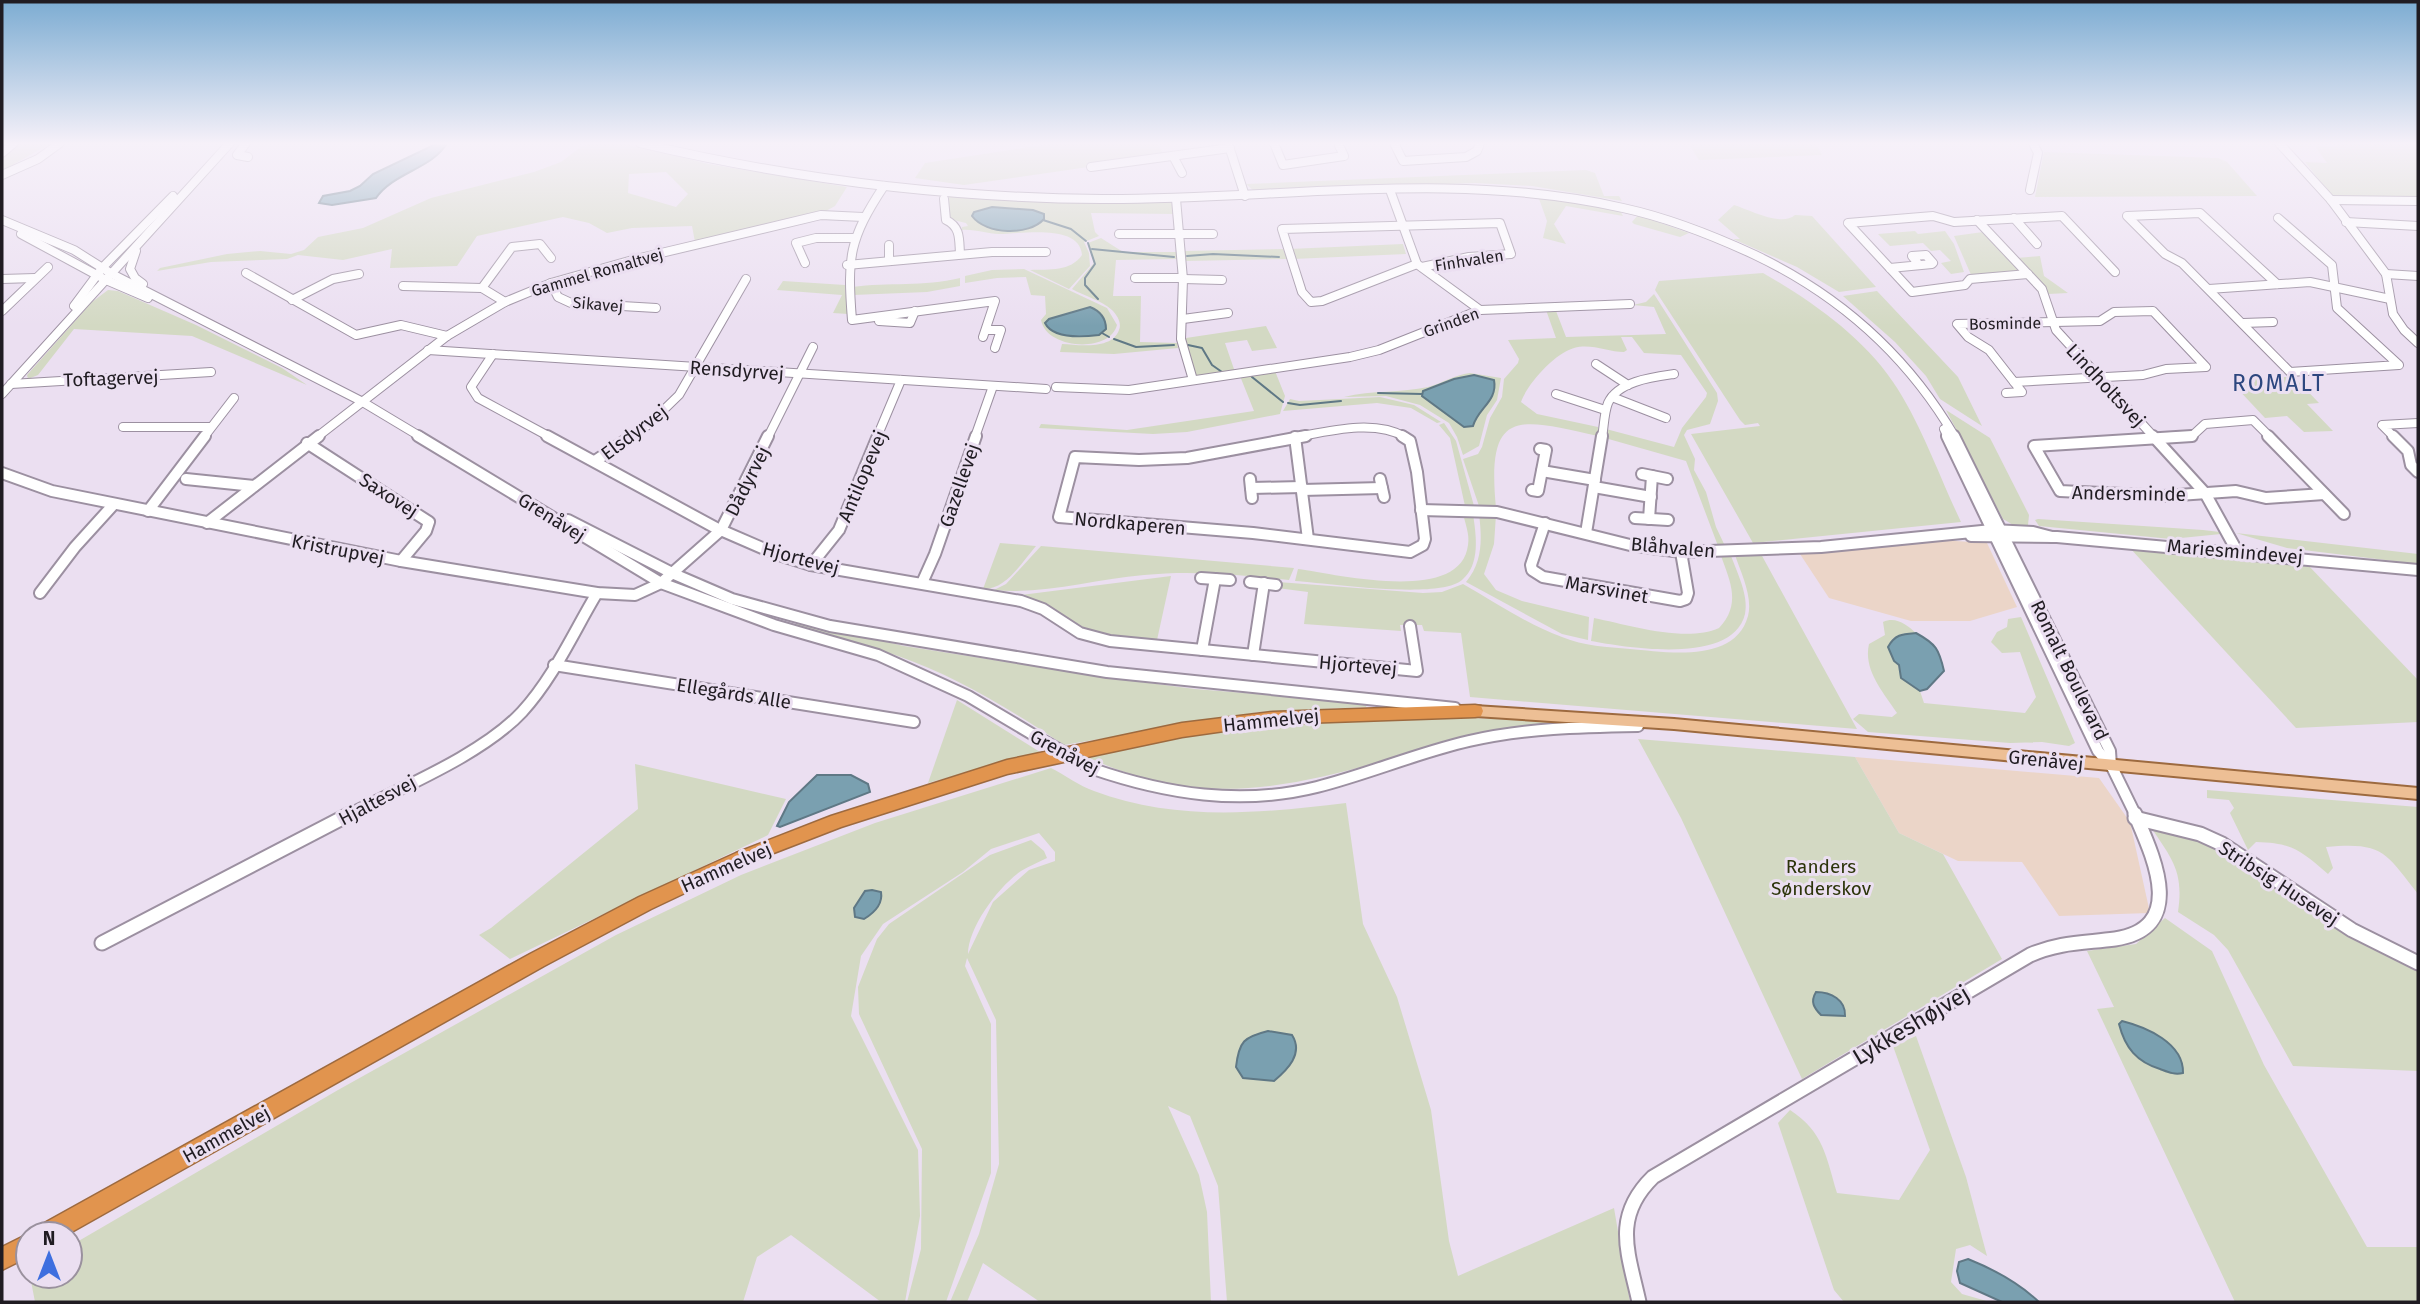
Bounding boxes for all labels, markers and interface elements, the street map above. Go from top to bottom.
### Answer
street label: Gammel Romaltvej [529,245,665,300]
street label: Finhvalen [1433,246,1505,275]
street label: Sikavej [572,293,624,316]
street label: Grinden [1421,304,1482,341]
street label: Bosminde [1969,313,2041,334]
street label: Lindholtsvej [2061,339,2150,432]
street label: Rensdyrvej [689,356,785,385]
street label: Toftagervej [63,365,159,392]
district label: ROMALT [2232,369,2326,397]
street label: Elsdyrvej [596,400,672,465]
street label: Antilopevej [833,427,892,525]
street label: Gazellevej [934,440,985,530]
street label: Dådyrvej [720,442,775,520]
street label: Saxovej [355,468,423,523]
street label: Andersminde [2072,481,2186,506]
street label: Grenåvej [514,488,590,547]
street label: Nordkaperen [1073,507,1187,540]
street label: Kristrupvej [289,529,386,570]
street label: Blåhvalen [1630,532,1716,563]
street label: Mariesmindevej [2166,534,2304,569]
street label: Hjortevej [760,537,842,580]
street label: Marsvinet [1564,571,1650,608]
street label: Romalt Boulevard [2026,596,2113,744]
street label: Hjortevej [1318,651,1398,680]
street label: Ellegårds Alle [675,673,793,714]
street label: Hammelvej [1222,704,1320,737]
street label: Grenåvej [1026,725,1103,780]
street label: Grenåvej [2007,745,2085,776]
street label: Hjaltesvej [335,770,420,830]
street label: Stribsig Husevej [2214,836,2343,931]
street label: Hammelvej [677,837,775,898]
park label: Randers Sønderskov [1771,855,1872,900]
street label: Lykkeshøjvej [1847,979,1975,1071]
street label: Hammelvej [178,1101,274,1168]
north arrow [14,1220,84,1290]
text: N [43,1227,55,1250]

